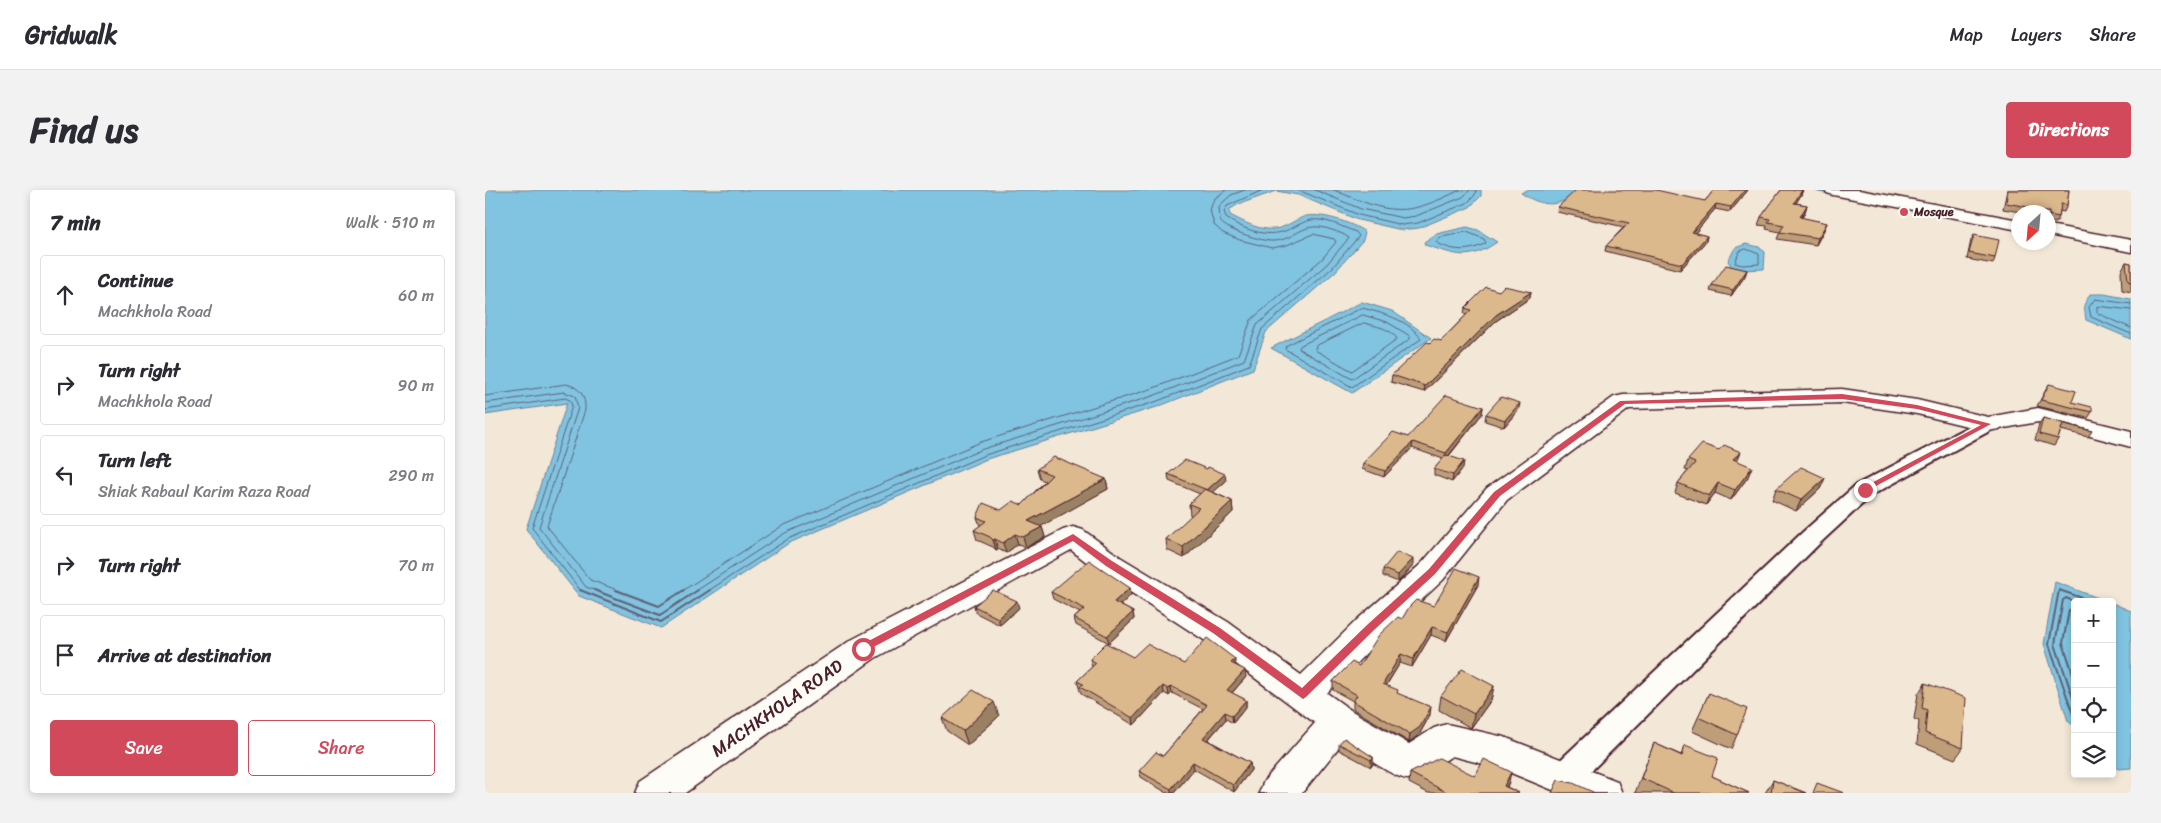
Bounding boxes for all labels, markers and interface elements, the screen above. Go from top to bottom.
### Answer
text: Gridwalk [25,14,117,56]
text: Map [1950,19,1983,51]
text: Layers [2011,19,2062,51]
text: Share [2090,19,2136,51]
text: Find us [30,99,138,161]
button: Directions [2006,102,2131,158]
place label: Mosque [1913,201,1954,223]
text: 7 min [50,204,101,242]
north arrow [2011,205,2056,250]
marker: Mosque [1898,206,1910,218]
text: Walk · 510 m [346,208,435,237]
text: Continue [98,264,174,297]
icon: ahead [51,281,79,309]
text: 60 m [398,281,434,310]
text: Machkhola Road [98,297,212,326]
text: Turn right [98,354,180,387]
icon: right [51,371,79,399]
text: 90 m [398,371,434,400]
text: Machkhola Road [98,387,212,416]
text: Turn left [98,444,171,477]
icon: left [51,461,79,489]
text: 290 m [388,461,434,490]
text: Shiak Rabaul Karim Raza Road [98,477,310,506]
route end [1854,479,1877,502]
text: Turn right [98,549,180,582]
icon: right [51,551,79,579]
text: 70 m [398,551,434,580]
map controls [2071,598,2116,778]
button: + [2071,598,2116,643]
route start [852,638,875,661]
text: Arrive at destination [98,639,271,672]
icon: arrive [51,641,79,669]
button: − [2071,643,2116,688]
street label: MACHKHOLA ROAD [704,650,850,766]
button: locate [2071,688,2116,733]
button: Save [50,720,238,776]
button: Share [248,720,435,776]
button: layers [2071,733,2116,778]

